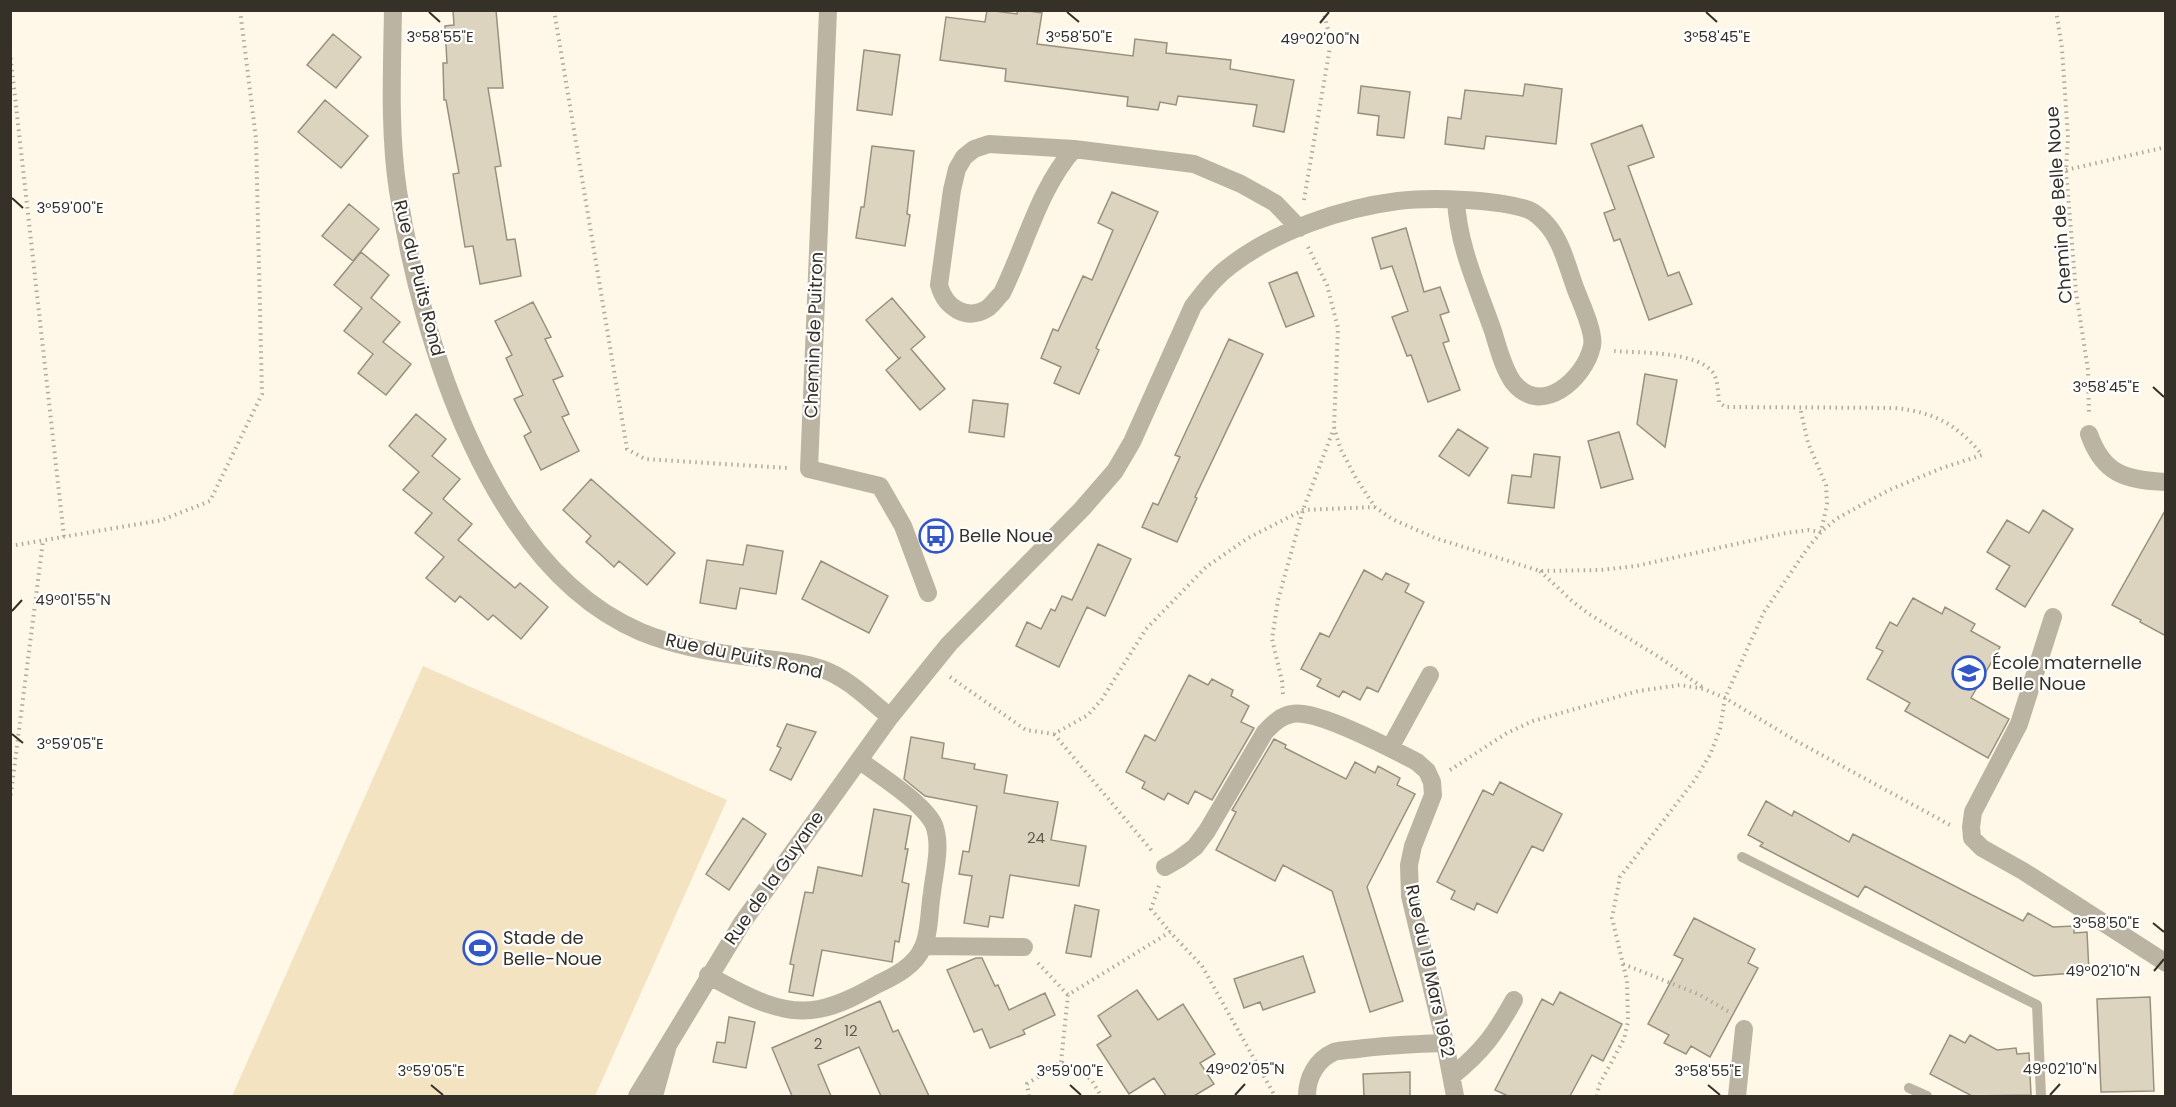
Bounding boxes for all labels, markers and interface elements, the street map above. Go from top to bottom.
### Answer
text: 3°58'55"E [406,26,474,47]
text: 3°58'50"E [1045,26,1113,47]
text: 3°58'45"E [1683,26,1751,47]
text: 49°02'00"N [1280,28,1360,49]
street label: Chemin de Belle Noue [2039,105,2078,305]
text: 3°59'00"E [36,197,104,218]
street label: Rue du Puits Rond [388,197,451,359]
street label: Chemin de Puitron [798,251,829,419]
text: 3°58'45"E [2072,376,2140,397]
bus stop icon: Belle Noue [918,518,954,554]
place label: Belle Noue [959,523,1053,548]
text: 49°01'55"N [35,589,111,610]
street label: Rue du Puits Rond [663,627,825,684]
place label: École maternelle Belle Noue [1992,650,2142,696]
school or university icon: École maternelle Belle Noue [1951,655,1987,691]
text: 3°59'05"E [36,733,104,754]
street label: Rue de la Guyane [718,806,829,950]
house number: 24 [1027,827,1045,848]
street label: Rue du 19 Mars 1962 [1400,882,1461,1060]
text: 3°58'50"E [2072,912,2140,933]
place label: Stade de Belle-Noue [503,925,602,971]
sports icon: Stade de Belle-Noue [462,930,498,966]
text: 49°02'10"N [2066,960,2140,981]
house number: 12 [844,1020,858,1041]
house number: 2 [814,1033,822,1054]
text: 49°02'05"N [1205,1058,1285,1079]
text: 49°02'10"N [2023,1058,2097,1079]
text: 3°59'05"E [397,1060,465,1081]
text: 3°59'00"E [1036,1060,1104,1081]
text: 3°58'55"E [1674,1060,1742,1081]

